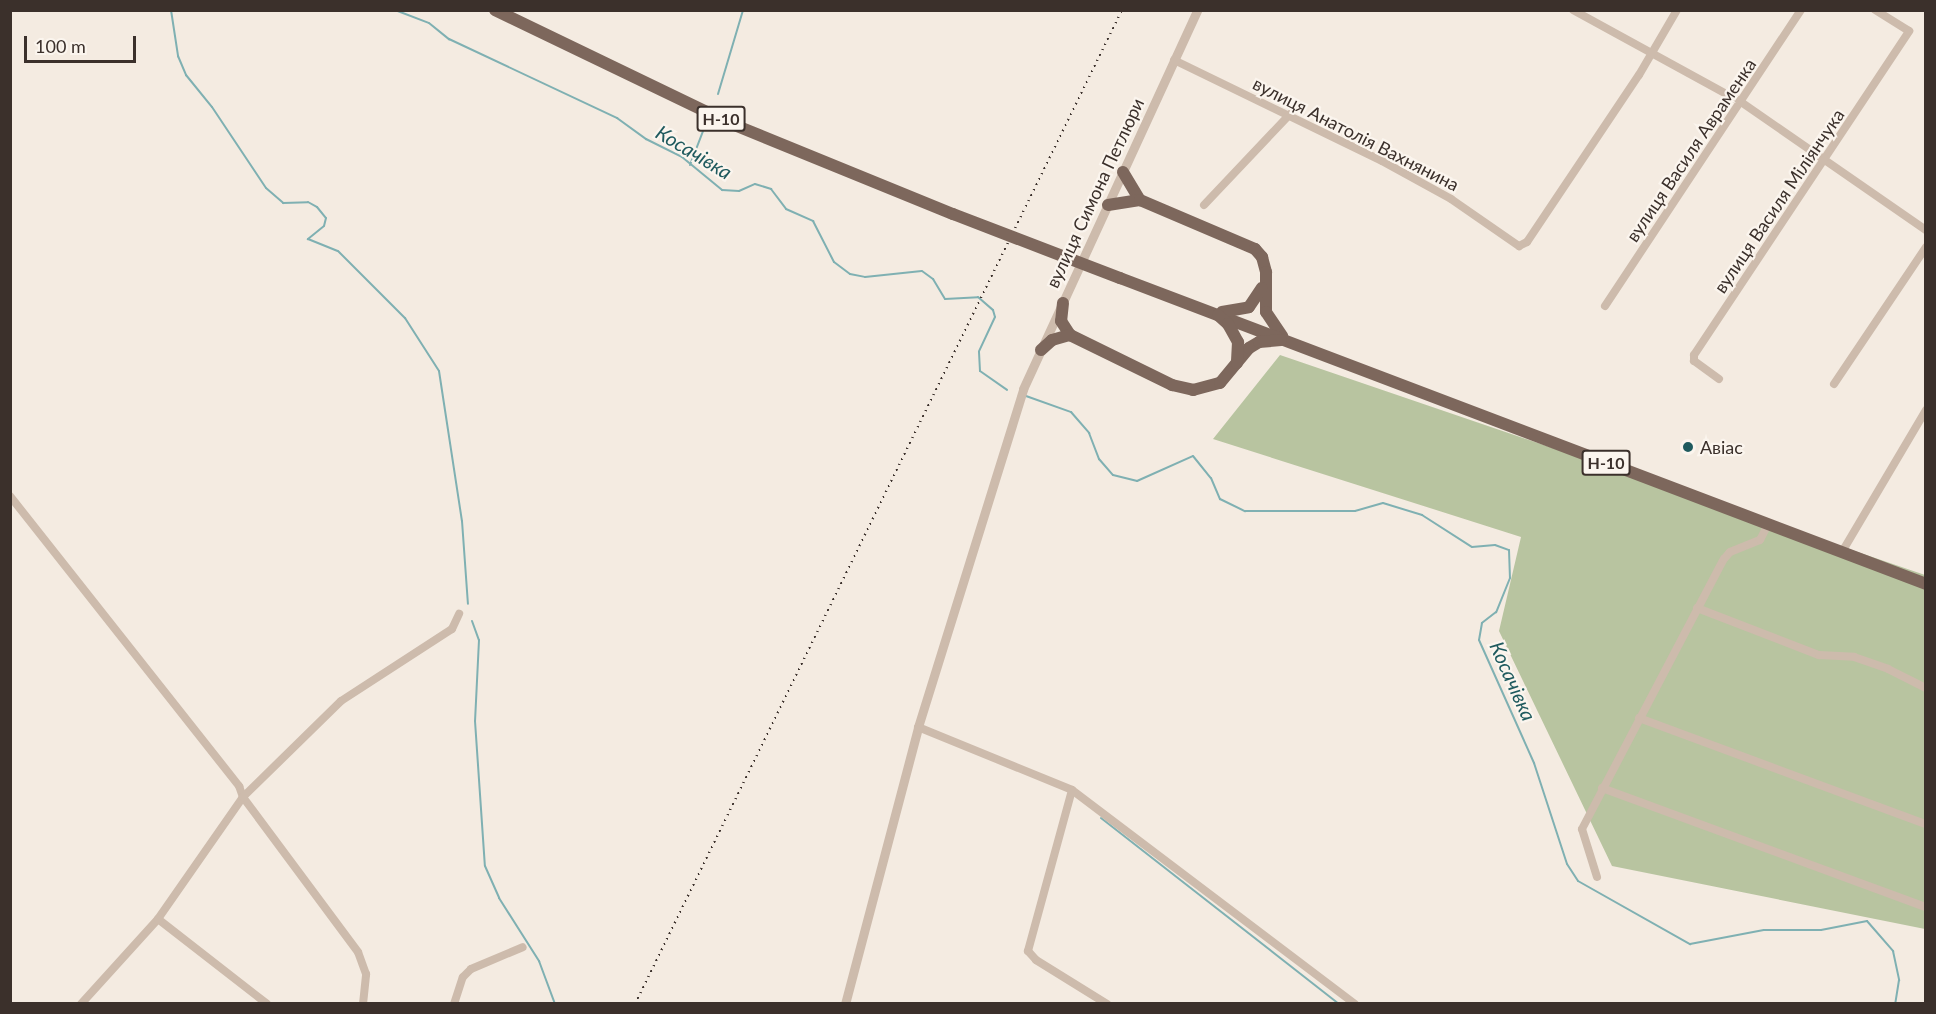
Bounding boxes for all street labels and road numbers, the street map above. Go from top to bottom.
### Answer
street label: вулиця Василя Авраменка [1622,54,1760,246]
street label: вулиця Анатолія Вахнянина [1249,73,1463,195]
street label: вулиця Симона Петлюри [1041,95,1149,291]
street label: вулиця Василя Міліянчука [1709,105,1849,297]
road number: Н-10 [696,106,746,132]
road number: Н-10 [1580,450,1632,476]

